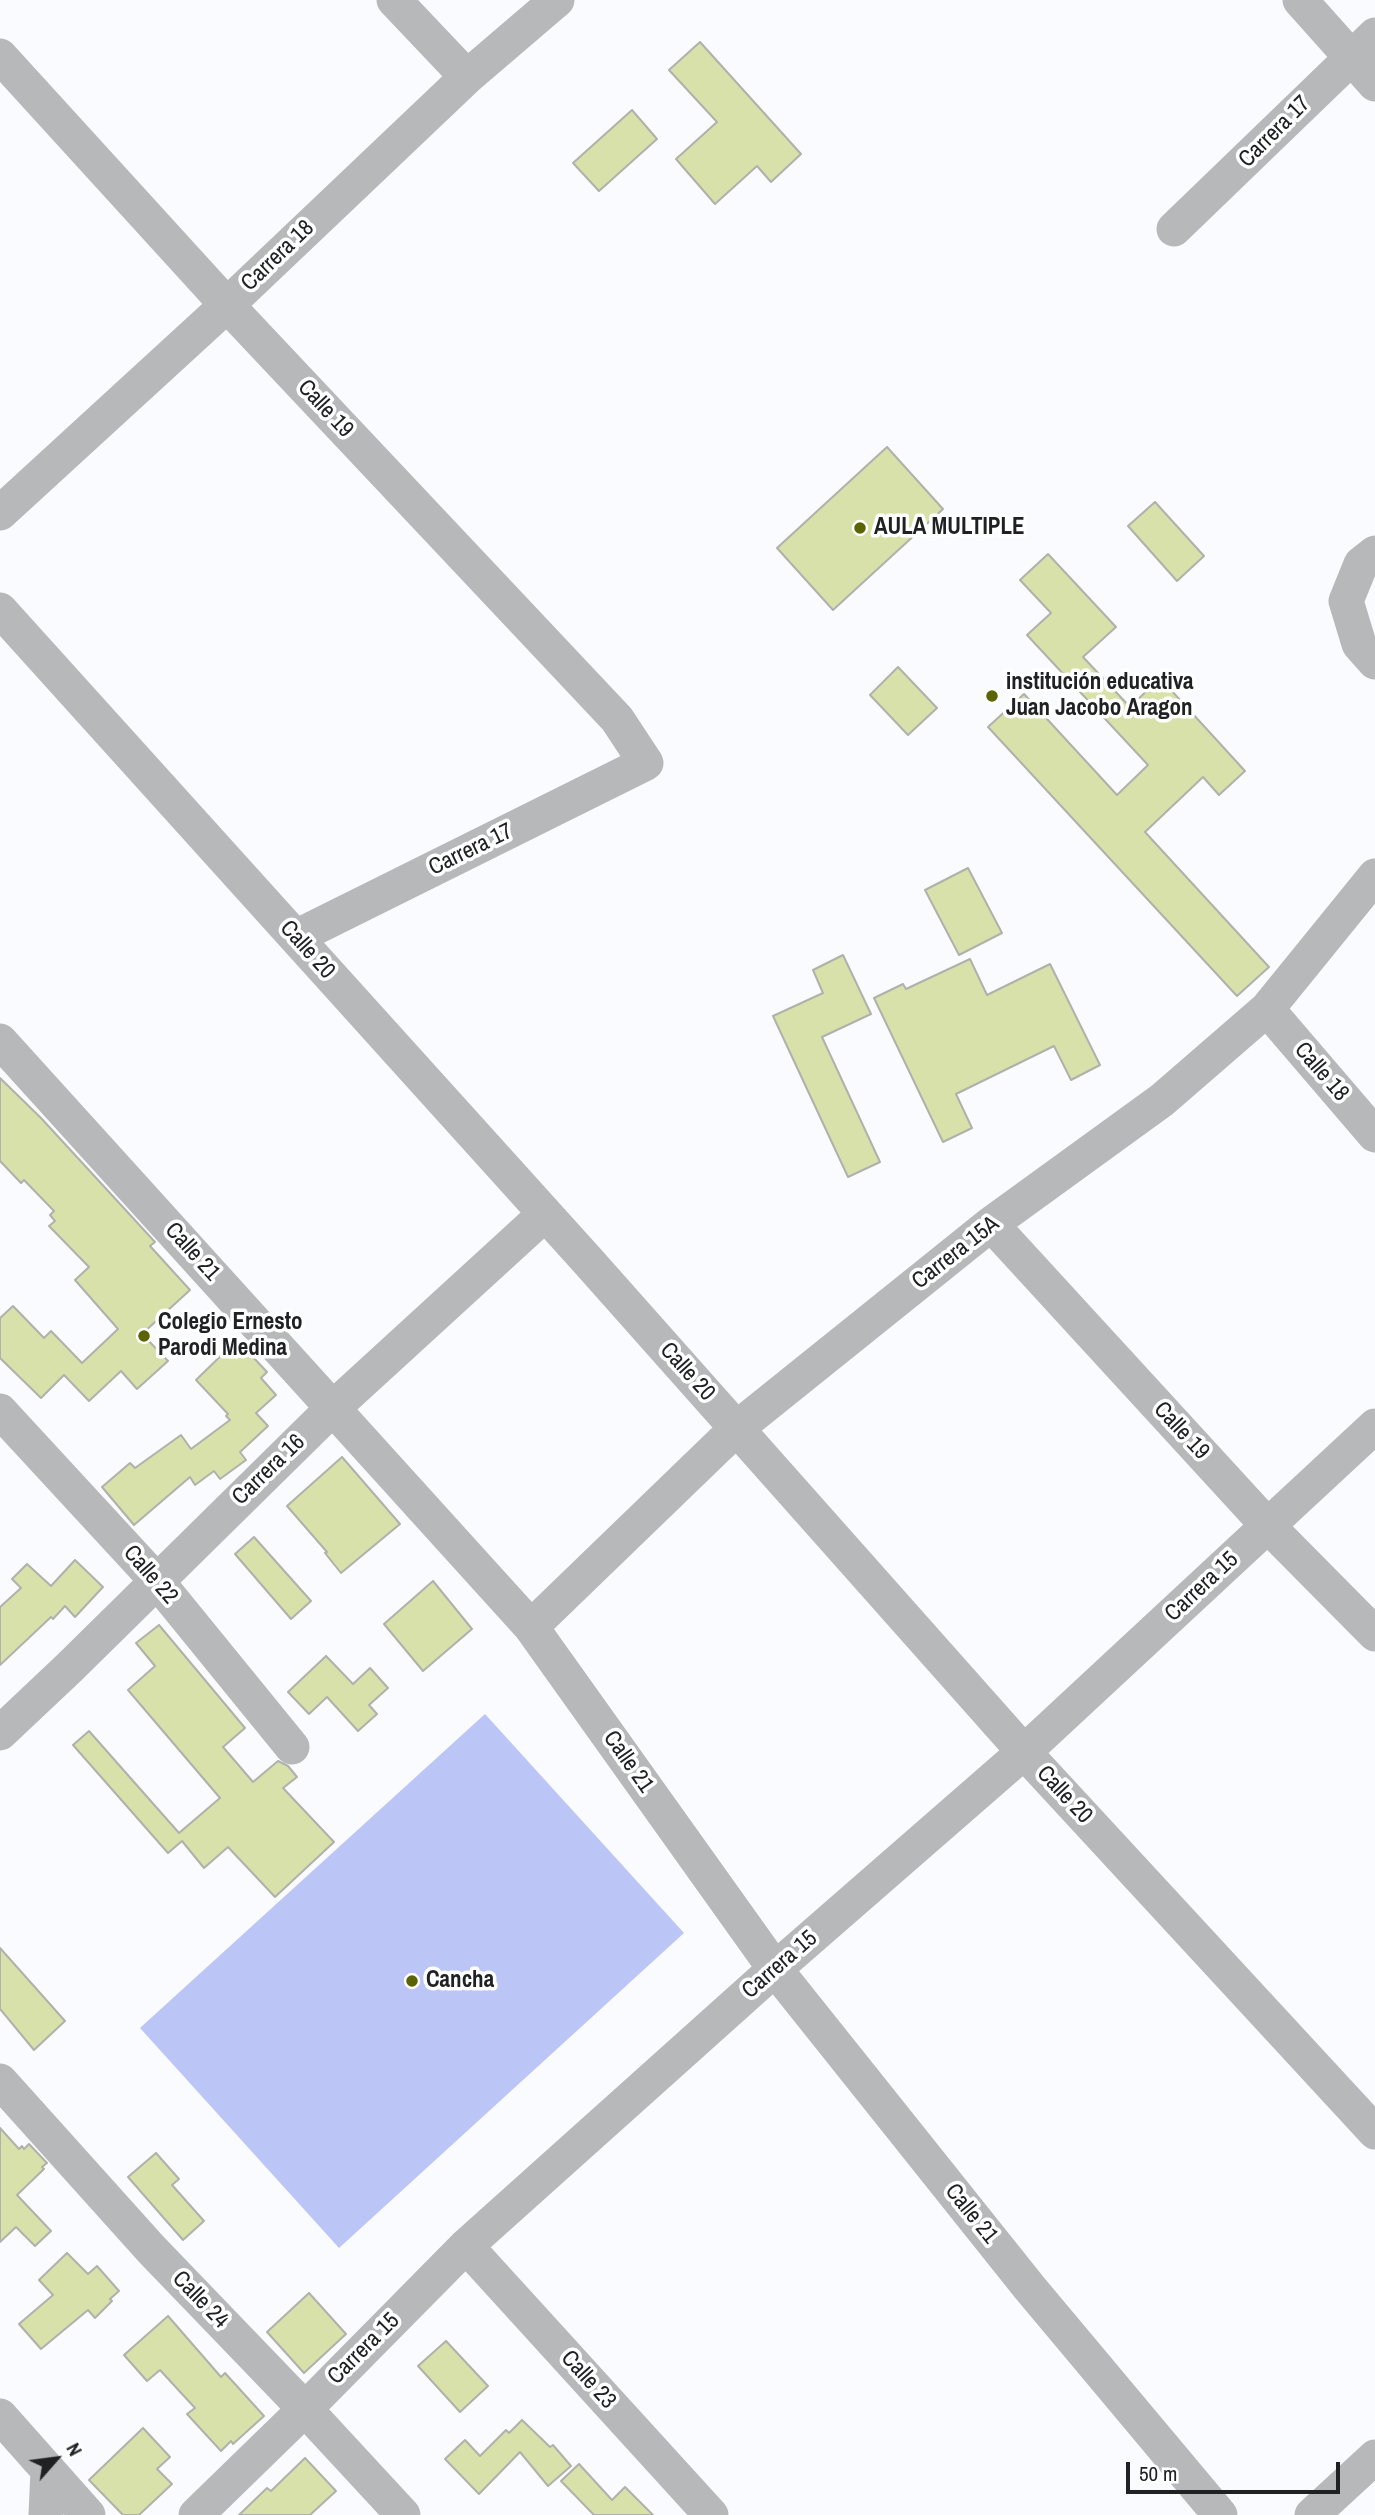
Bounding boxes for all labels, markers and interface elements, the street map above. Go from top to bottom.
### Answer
street label: Carrera 17 [1233,90,1317,174]
street label: Carrera 18 [236,215,320,297]
street label: Calle 19 [291,374,359,444]
place label: AULA MULTIPLE [874,514,1025,542]
marker: AULA MULTIPLE [852,520,868,536]
place label: institución educativa Juan Jacobo Aragon [1006,669,1194,723]
marker: institución educativa Juan Jacobo Aragon [984,688,1000,704]
street label: Carrera 17 [424,818,518,882]
street label: Calle 20 [274,915,340,985]
street label: Calle 18 [1288,1037,1354,1107]
street label: Carrera 15A [907,1211,1005,1295]
street label: Calle 21 [159,1217,225,1287]
place label: Colegio Ernesto Parodi Medina [158,1309,303,1363]
marker: Colegio Ernesto Parodi Medina [136,1328,152,1344]
street label: Calle 20 [654,1337,720,1407]
street label: Calle 19 [1147,1396,1215,1466]
street label: Carrera 16 [227,1429,311,1511]
street label: Calle 22 [117,1540,183,1610]
street label: Carrera 15 [1160,1546,1244,1628]
street label: Calle 21 [597,1726,659,1798]
street label: Calle 20 [1030,1760,1098,1830]
street label: Carrera 15 [737,1925,823,2005]
place label: Cancha [426,1967,494,1995]
marker: Cancha [404,1973,420,1989]
street label: Calle 21 [939,2178,1003,2250]
street label: Calle 24 [166,2266,234,2334]
street label: Carrera 15 [322,2307,406,2391]
street label: Calle 23 [555,2345,621,2415]
north arrow [21,2424,91,2494]
text: N [60,2438,89,2460]
scale bar [1130,2448,1344,2492]
text: 50 m [1139,2459,1177,2488]

